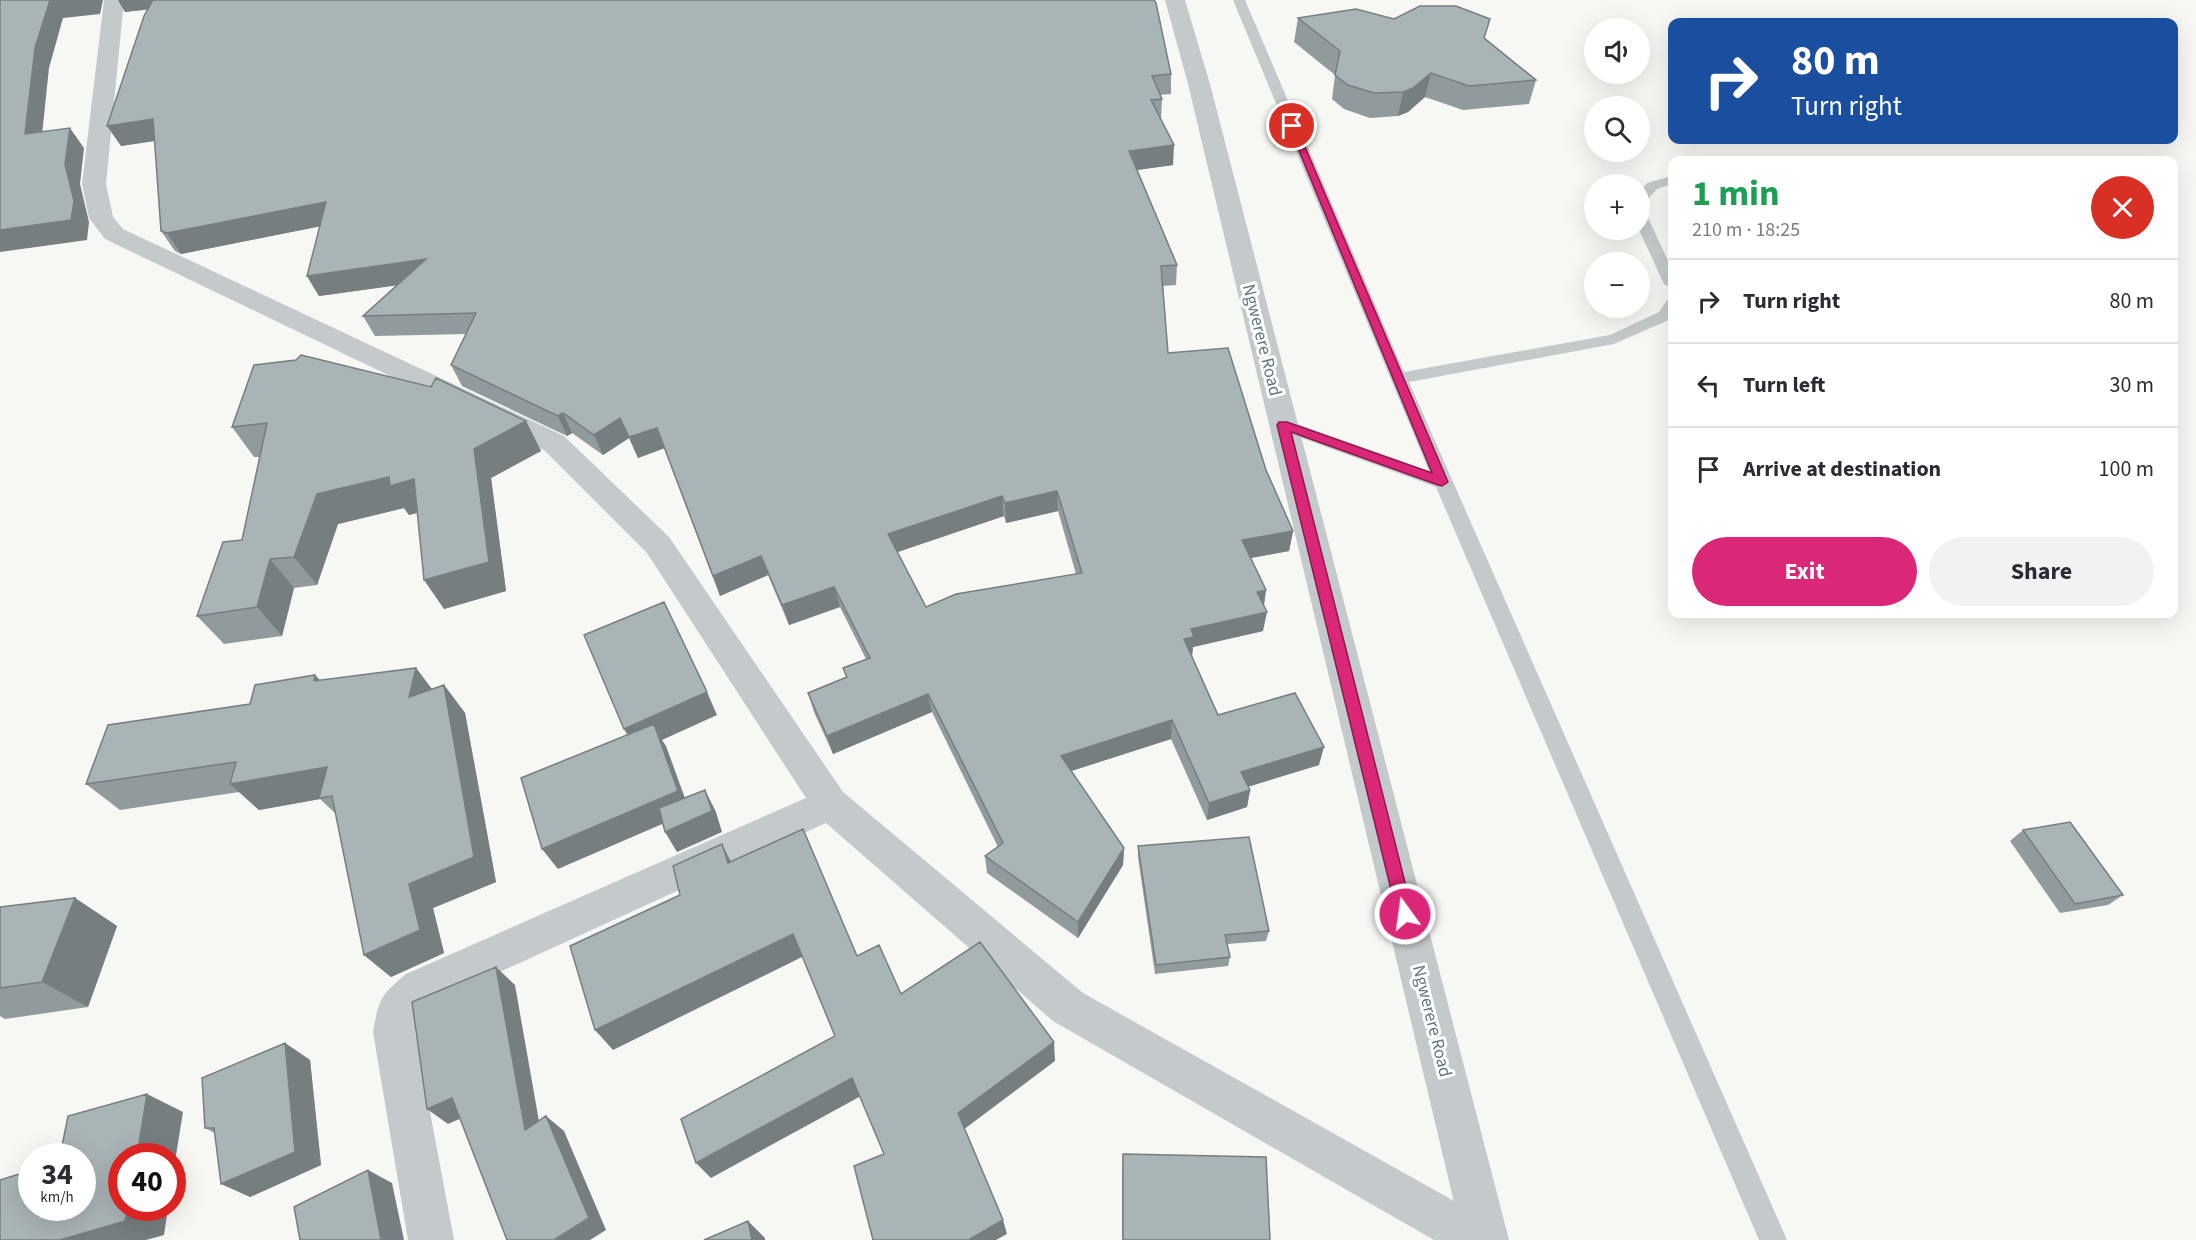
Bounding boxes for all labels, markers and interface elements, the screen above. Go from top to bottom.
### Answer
map controls [1584,18,1650,318]
button: sound [1584,18,1650,84]
text: 80 m [1791,31,1880,91]
icon: right [1692,42,1770,120]
text: Turn right [1791,87,1902,126]
button: search [1584,96,1650,162]
pin [1266,100,1317,151]
icon: arrive [1275,109,1308,142]
text: 1 min [1692,168,1780,219]
button: + [1584,174,1650,240]
button: close [2091,176,2154,239]
text: 210 m · 18:25 [1692,216,1800,244]
button: − [1584,252,1650,318]
street label: Ngwerere Road [1236,281,1288,399]
icon: right [1692,285,1725,318]
text: Turn right [1743,285,1840,317]
text: 80 m [2109,285,2154,317]
icon: left [1692,369,1725,402]
text: Turn left [1743,369,1825,401]
text: 30 m [2109,369,2154,401]
icon: arrive [1692,453,1725,486]
text: Arrive at destination [1743,453,1941,485]
text: 100 m [2099,453,2154,485]
button: Exit [1692,537,1917,606]
button: Share [1929,537,2154,606]
position arrow [1373,882,1437,946]
street label: Ngwerere Road [1406,962,1458,1080]
speed limit sign: 40 [108,1143,186,1221]
text: 34 [41,1153,73,1196]
text: km/h [40,1187,74,1208]

